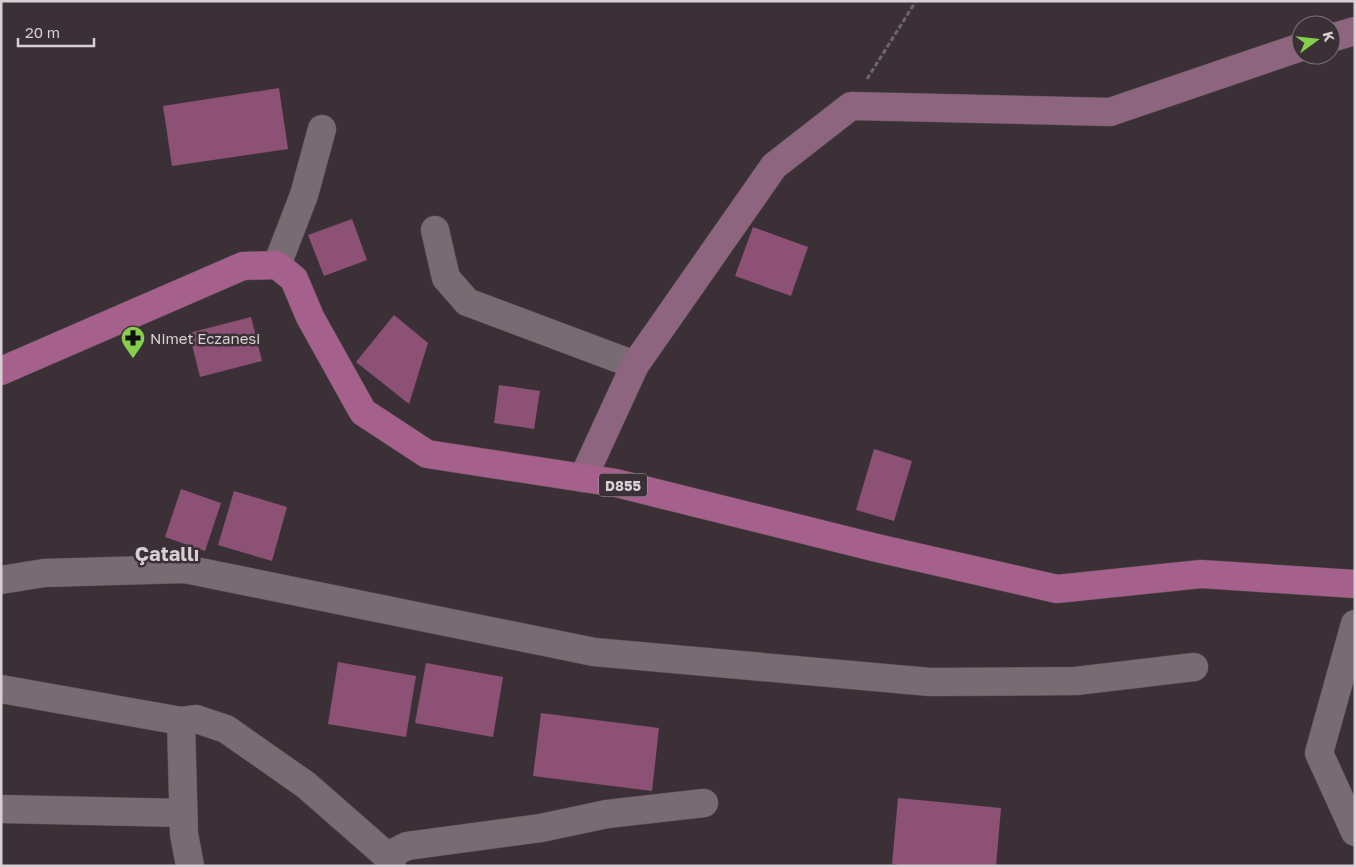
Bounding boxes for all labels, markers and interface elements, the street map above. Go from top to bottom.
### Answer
scale bar [18,15,94,47]
north arrow [1291,15,1341,65]
text: 20 m [25,23,60,41]
text: K [1320,29,1339,44]
pharmacy icon: Nimet Eczanesi [120,325,146,359]
place label: Nimet Eczanesi [150,329,260,347]
road number: D855 [599,474,647,496]
district label: Çatallı [135,541,199,565]

